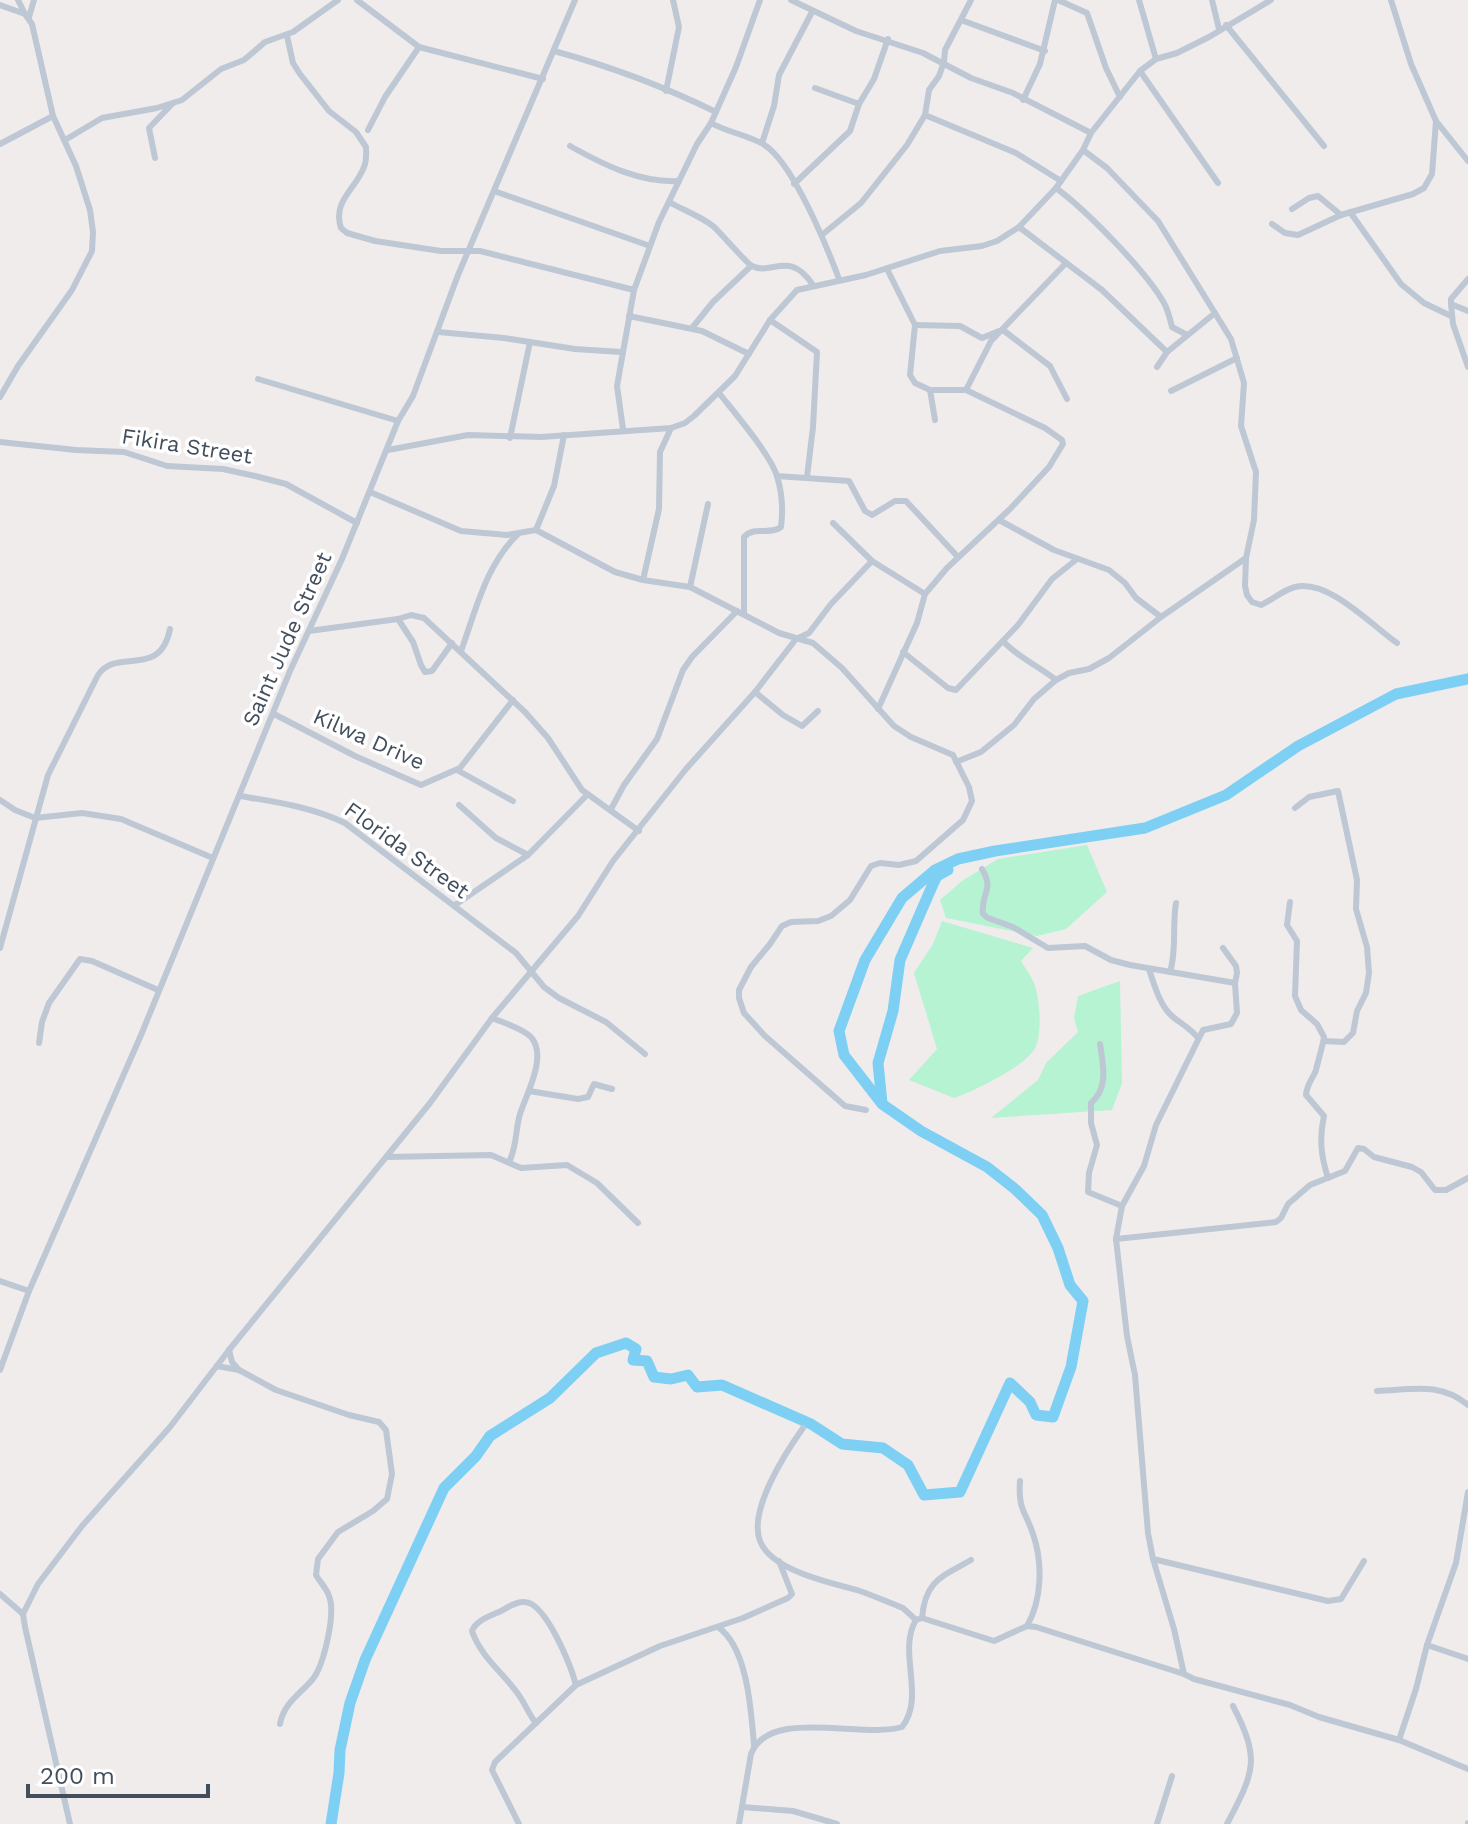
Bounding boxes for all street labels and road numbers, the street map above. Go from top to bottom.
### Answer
street label: Fikira Street [120,423,254,469]
street label: Saint Jude Street [237,548,337,730]
street label: Kilwa Drive [310,703,428,775]
street label: Florida Street [340,796,474,904]

